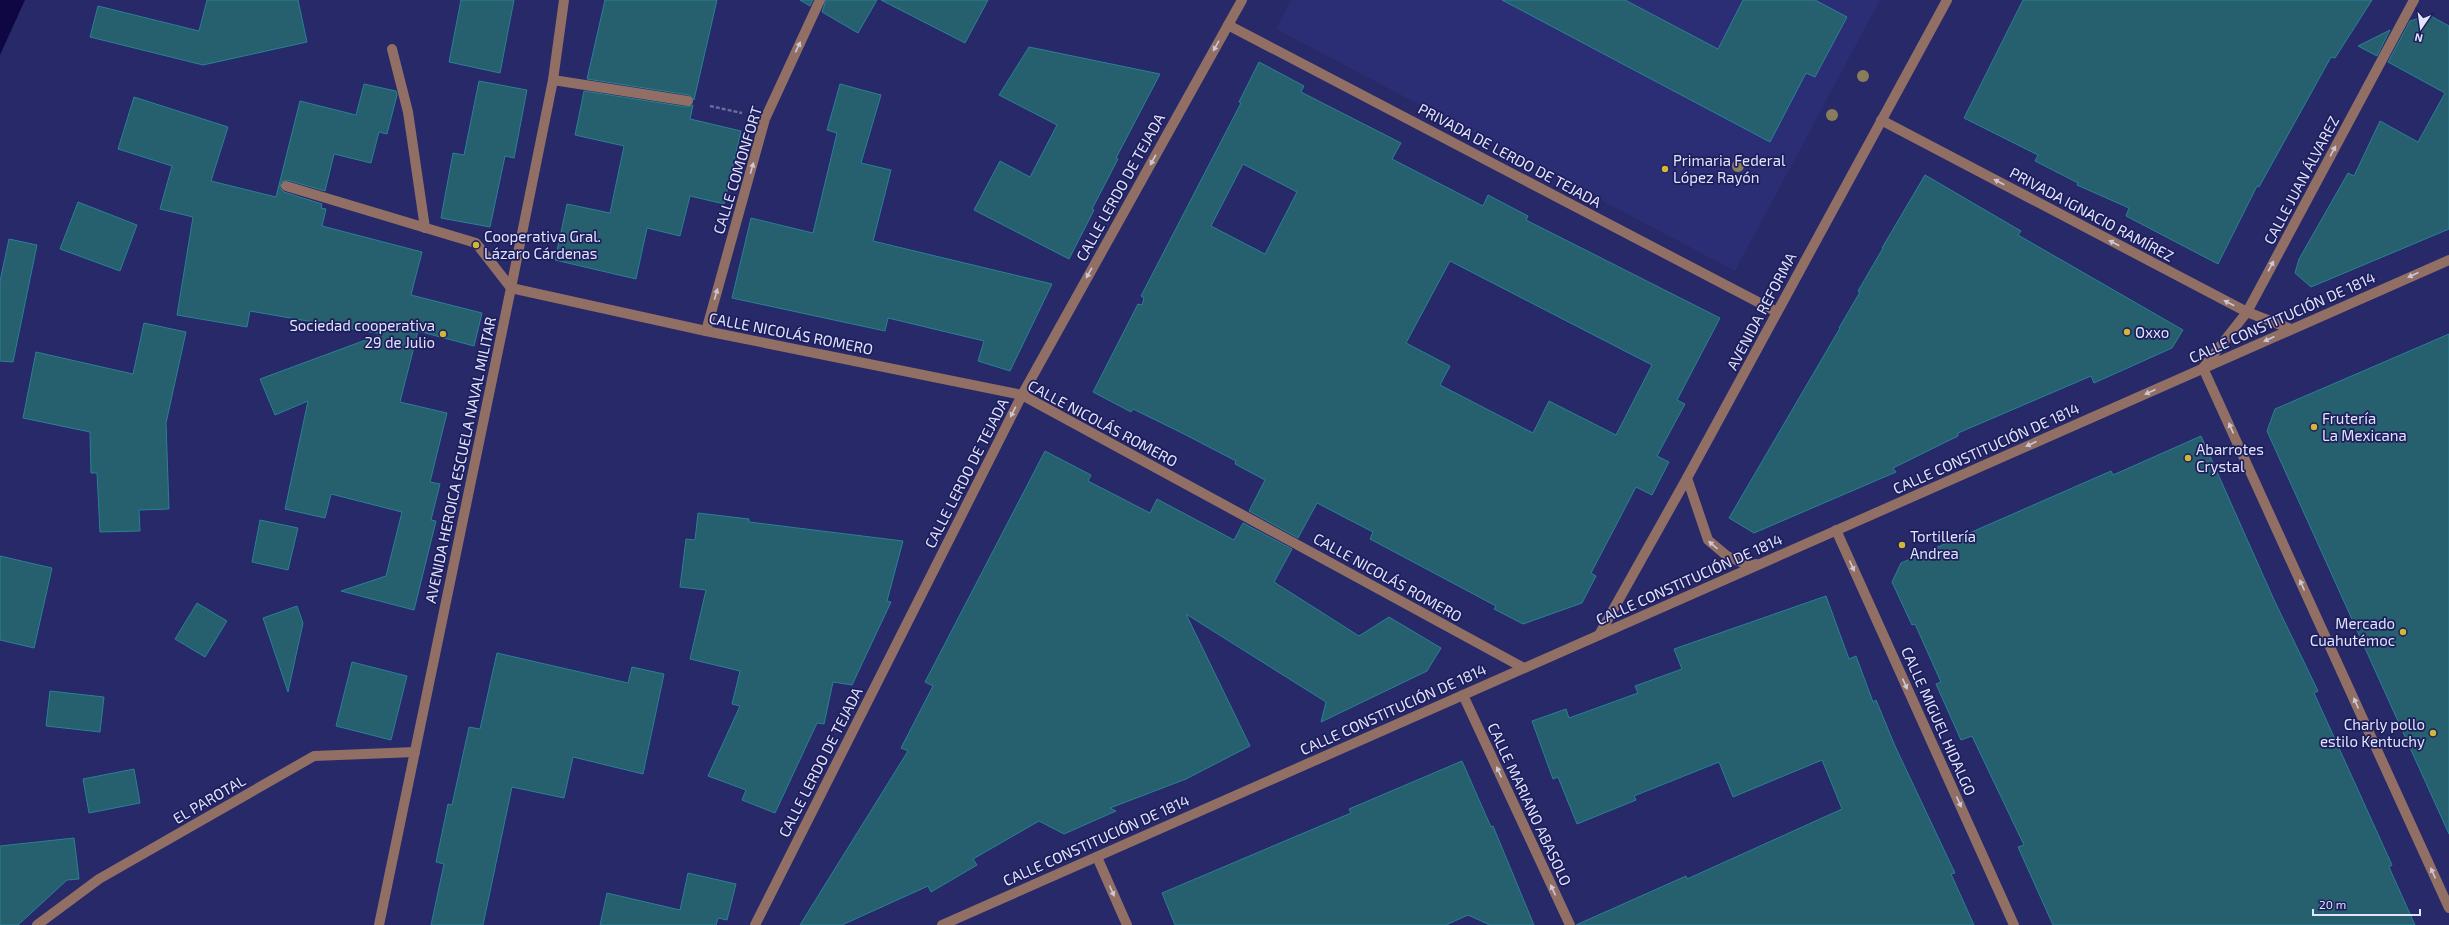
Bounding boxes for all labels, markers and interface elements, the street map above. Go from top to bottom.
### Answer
north arrow [2401,8,2441,48]
text: N [2413,31,2424,45]
one-way arrow [1213,40,1219,52]
one-way arrow [795,42,801,53]
street label: PRIVADA DE LERDO DE TEJADA [1415,99,1605,211]
street label: CALLE COMONFORT [709,103,765,236]
street label: CALLE LERDO DE TEJADA [1072,110,1168,264]
street label: CALLE JUAN ÁLVAREZ [2260,113,2342,247]
one-way arrow [2330,146,2336,157]
place label: Primaria Federal López Rayón [1673,151,1786,186]
one-way arrow [1149,154,1156,166]
one-way arrow [749,162,755,175]
street label: PRIVADA IGNACIO RAMÍREZ [2007,163,2177,265]
marker: Primaria Federal López Rayón [1660,164,1670,174]
one-way arrow [1993,179,2005,185]
place label: Cooperativa Gral. Lázaro Cárdenas [484,227,601,262]
one-way arrow [2108,239,2120,246]
marker: Cooperativa Gral. Lázaro Cárdenas [471,240,481,250]
street label: AVENIDA REFORMA [1722,249,1800,373]
one-way arrow [2268,260,2275,272]
one-way arrow [1086,267,1093,279]
street label: CALLE CONSTITUCIÓN DE 1814 [2186,268,2378,366]
one-way arrow [2407,273,2419,279]
one-way arrow [714,287,720,300]
one-way arrow [2223,300,2235,307]
street label: CALLE NICOLÁS ROMERO [707,308,875,358]
street label: AVENIDA HEROICA ESCUELA NAVAL MILITAR [421,315,499,605]
place label: Sociedad cooperativa 29 de Julio [289,316,435,351]
place label: Oxxo [2135,323,2169,341]
marker: Oxxo [2122,327,2132,337]
marker: Sociedad cooperativa 29 de Julio [438,329,448,339]
one-way arrow [2263,336,2274,342]
street label: CALLE NICOLÁS ROMERO [1025,376,1181,470]
one-way arrow [2143,389,2155,395]
street label: CALLE LERDO DE TEJADA [920,394,1012,551]
street label: CALLE CONSTITUCIÓN DE 1814 [1890,399,2082,497]
one-way arrow [1010,406,1016,417]
place label: Frutería La Mexicana [2322,409,2407,444]
marker: Frutería La Mexicana [2309,422,2319,432]
one-way arrow [2228,423,2234,434]
place label: Abarrotes Crystal [2196,440,2264,475]
one-way arrow [2025,441,2036,447]
marker: Abarrotes Crystal [2183,453,2193,463]
place label: Tortillería Andrea [1910,527,1976,562]
street label: CALLE NICOLÁS ROMERO [1311,529,1465,625]
street label: CALLE CONSTITUCIÓN DE 1814 [1593,530,1785,628]
one-way arrow [1708,540,1718,549]
marker: Tortillería Andrea [1897,540,1907,550]
one-way arrow [1849,560,1855,571]
one-way arrow [2299,579,2305,591]
place label: Mercado Cuahutémoc [2310,614,2395,649]
marker: Mercado Cuahutémoc [2398,627,2408,637]
street label: CALLE MIGUEL HIDALGO [1898,644,1980,798]
street label: CALLE CONSTITUCIÓN DE 1814 [1297,660,1489,758]
one-way arrow [1902,678,1908,690]
street label: CALLE LERDO DE TEJADA [774,683,866,840]
one-way arrow [2353,698,2359,709]
place label: Charly pollo estilo Kentuchy [2320,715,2425,750]
street label: CALLE MARIANO ABASOLO [1484,720,1576,888]
marker: Charly pollo estilo Kentuchy [2428,728,2438,738]
one-way arrow [1496,766,1502,777]
street label: EL PAROTAL [170,771,249,827]
street label: CALLE CONSTITUCIÓN DE 1814 [1000,791,1192,889]
one-way arrow [1956,797,1962,808]
one-way arrow [2430,867,2436,878]
one-way arrow [1550,884,1556,895]
one-way arrow [1109,885,1115,896]
scale bar [2313,891,2420,917]
text: 20 m [2319,897,2346,911]

